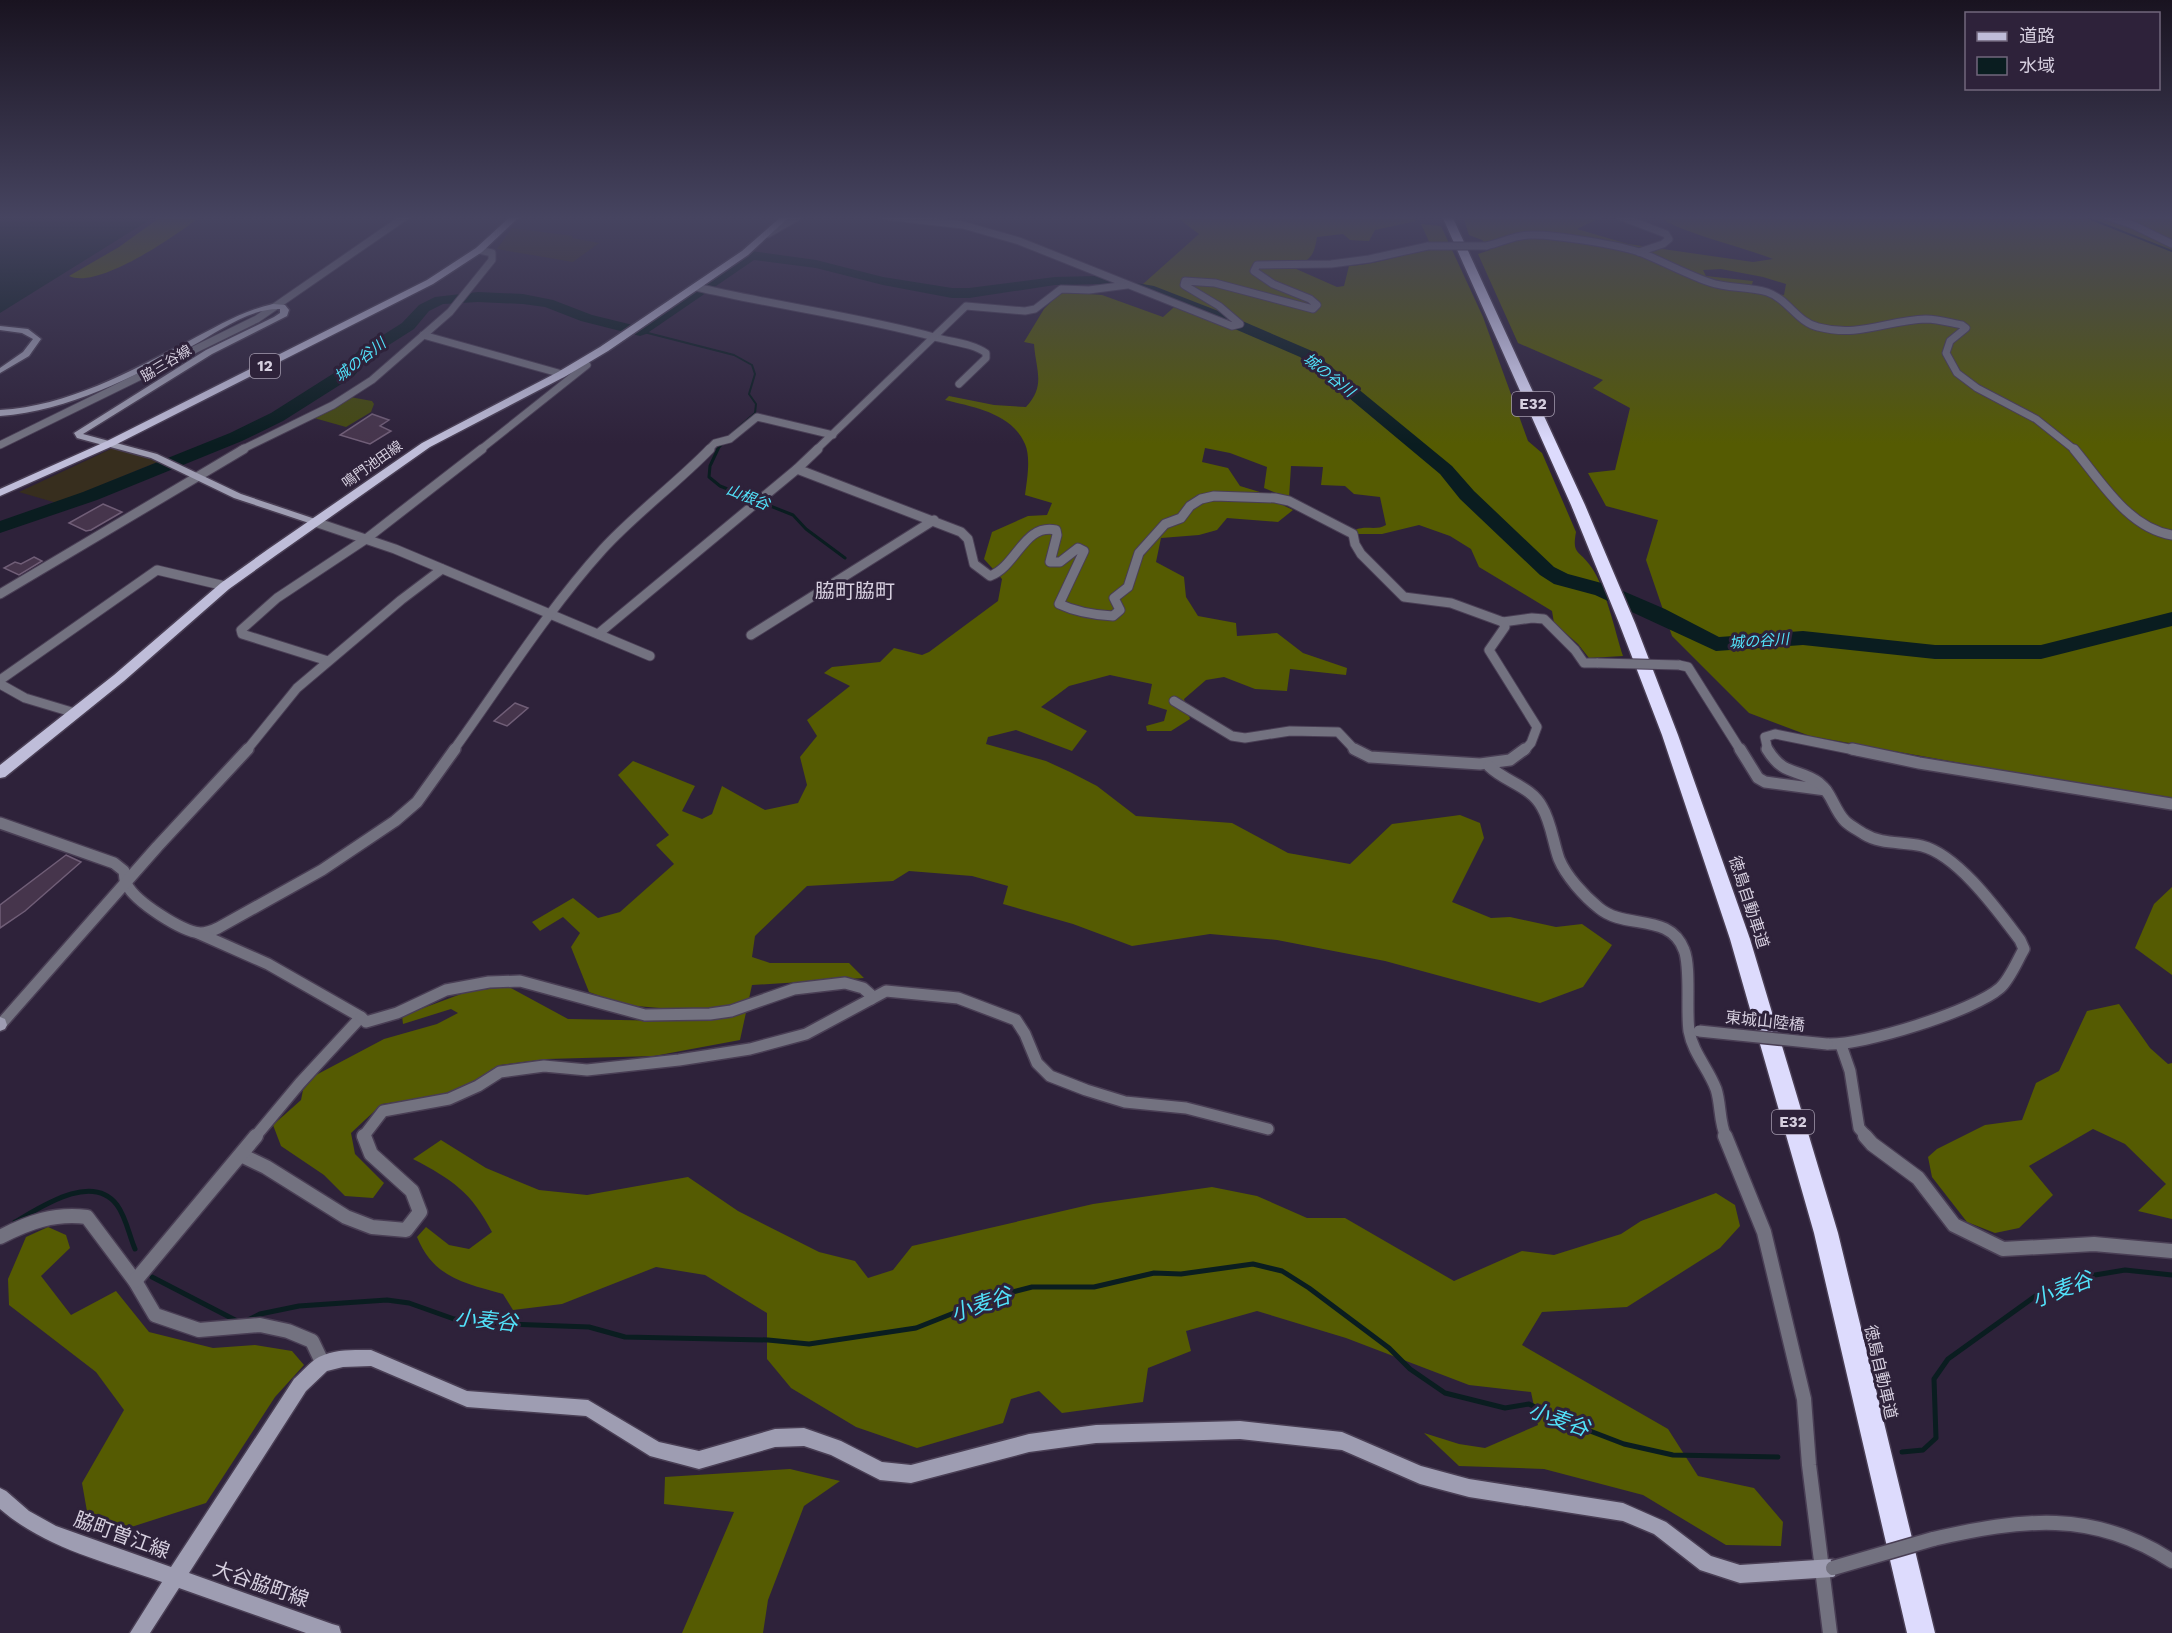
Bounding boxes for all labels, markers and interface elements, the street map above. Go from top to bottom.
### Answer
legend [1965,12,2160,90]
text: 道路 [2019,25,2055,46]
text: 水域 [2019,55,2055,76]
water label: 城の谷川 [331,333,391,386]
street label: 脇三谷線 [138,342,194,384]
water label: 城の谷川 [1300,349,1360,402]
road number: 12 [250,354,280,378]
road number: E32 [1512,392,1554,416]
street label: 鳴門池田線 [339,437,405,491]
water label: 山根谷 [724,480,774,515]
district label: 脇町脇町 [815,579,895,603]
water label: 城の谷川 [1728,630,1792,652]
street label: 徳島自動車道 [1725,853,1773,951]
street label: 東城山陸橋 [1724,1007,1806,1035]
road number: E32 [1772,1110,1814,1134]
water label: 小麦谷 [2028,1265,2098,1312]
water label: 小麦谷 [947,1281,1017,1326]
water label: 小麦谷 [453,1304,521,1336]
street label: 徳島自動車道 [1861,1323,1901,1421]
water label: 小麦谷 [1525,1397,1595,1442]
street label: 脇町曽江線 [71,1507,173,1563]
street label: 大谷脇町線 [210,1556,312,1612]

